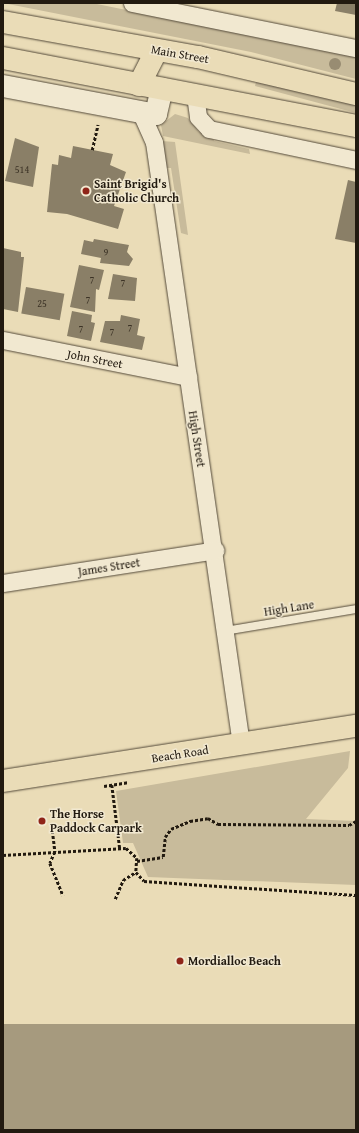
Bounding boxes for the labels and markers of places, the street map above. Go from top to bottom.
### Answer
place label: Saint Brigid's Catholic Church [94,177,179,205]
marker: Saint Brigid's Catholic Church [81,186,91,196]
place label: The Horse Paddock Carpark [50,807,142,835]
marker: The Horse Paddock Carpark [37,816,47,826]
place label: Mordialloc Beach [188,954,281,968]
marker: Mordialloc Beach [175,956,185,966]

